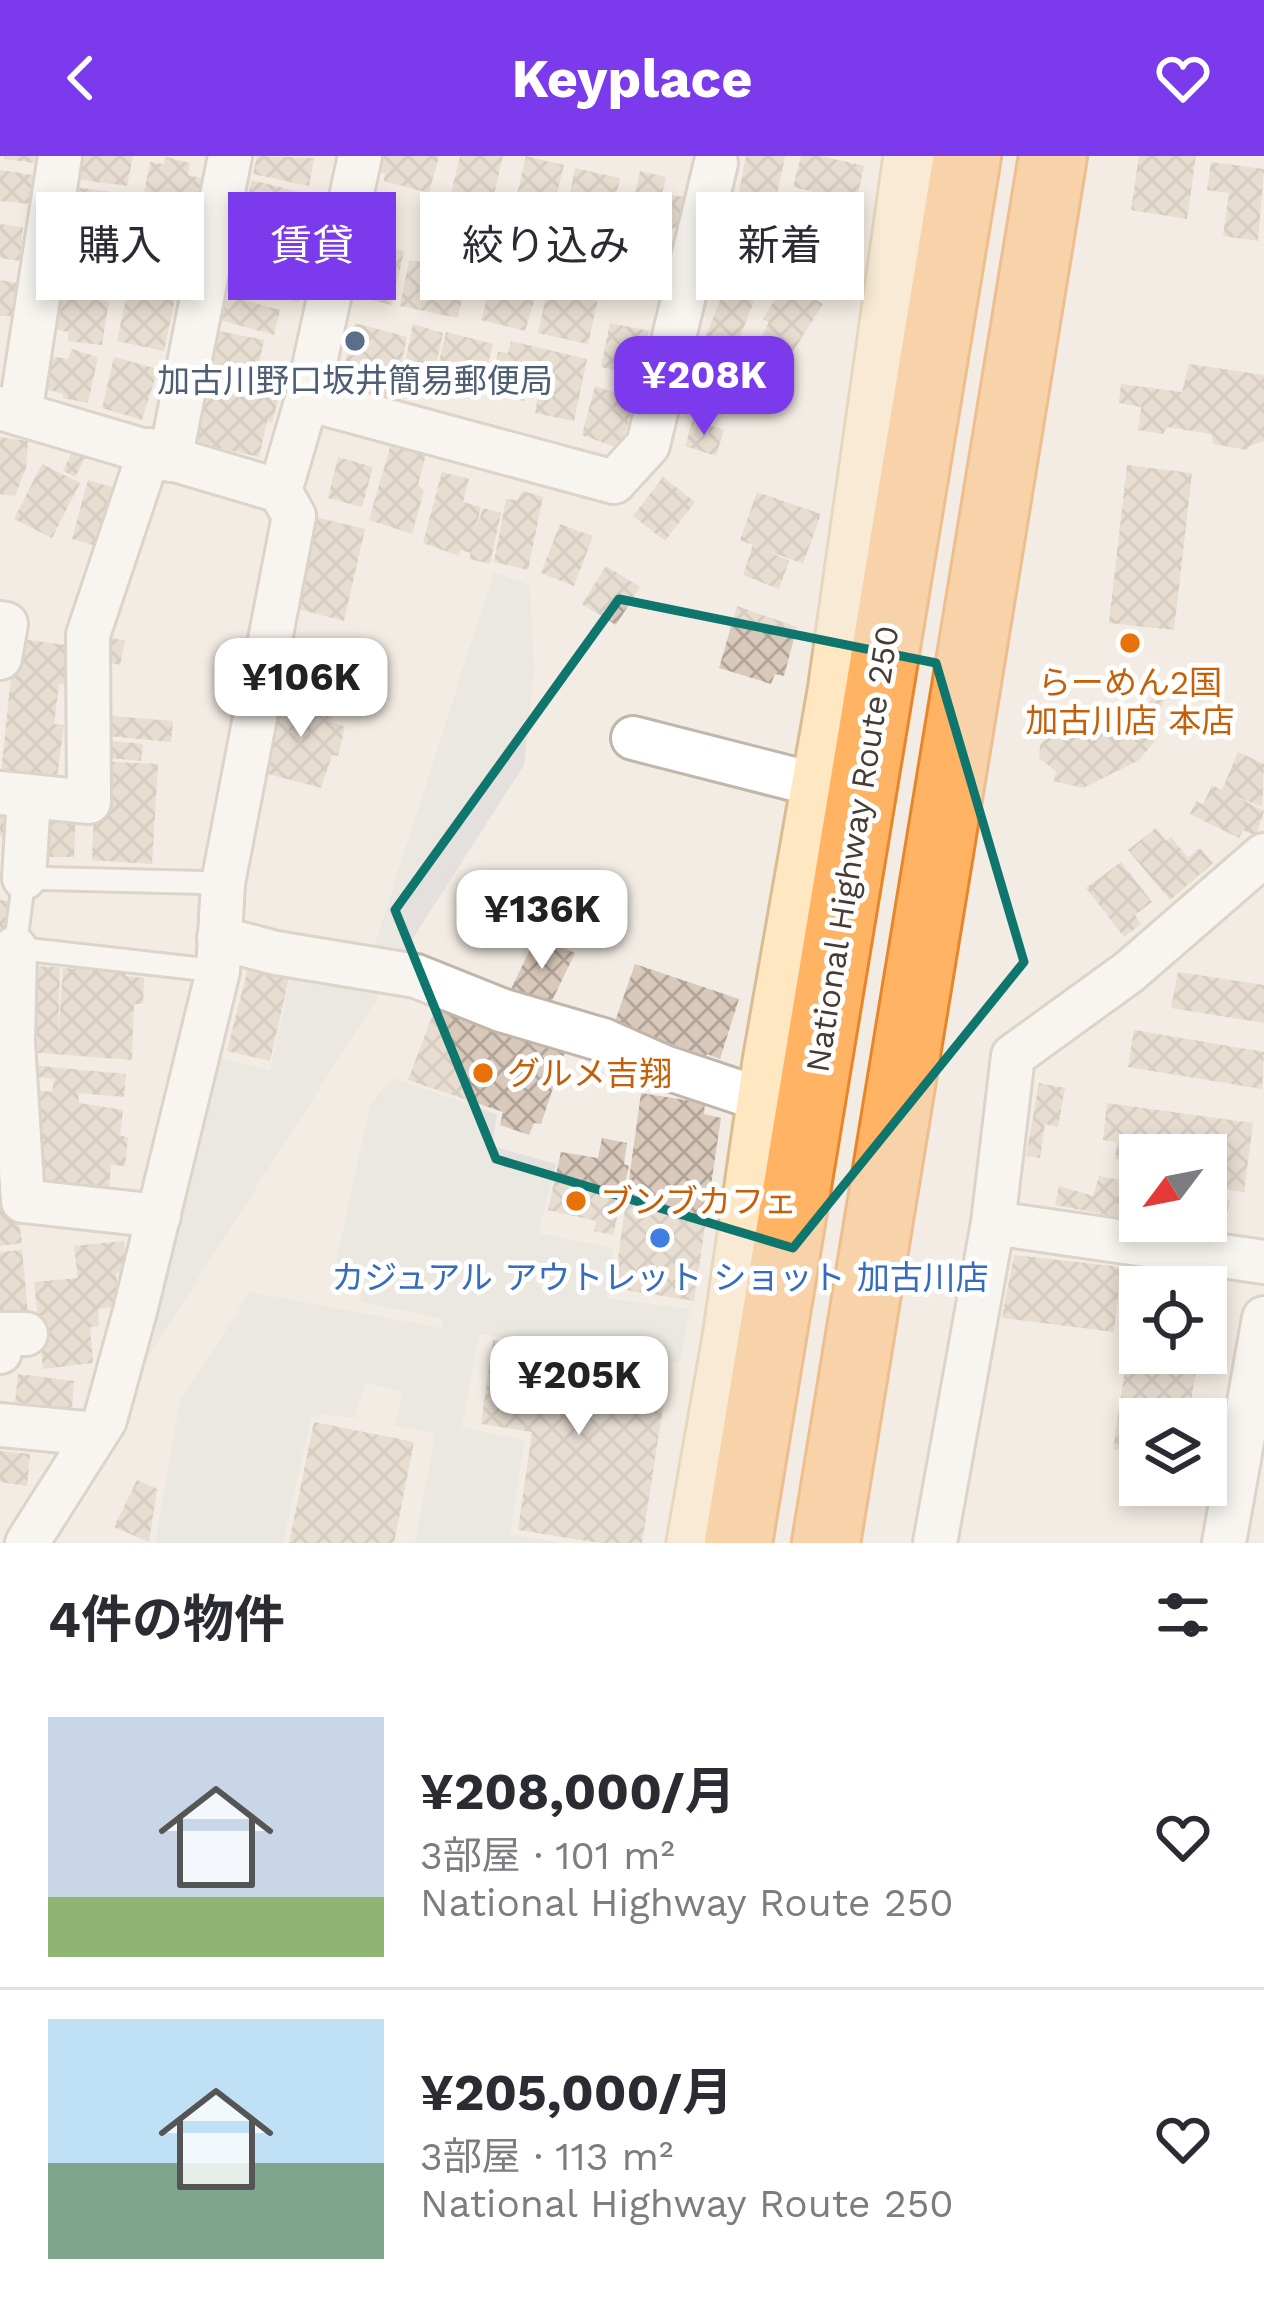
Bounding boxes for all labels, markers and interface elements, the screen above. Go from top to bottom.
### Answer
icon: back [48,45,114,111]
icon: heart [1150,45,1216,111]
text: Keyplace [512,47,752,110]
chip: 購入 [36,192,204,300]
chip: 賃貸 [228,192,396,300]
chip: 絞り込み [420,192,672,300]
chip: 新着 [696,192,864,300]
marker: 加古川野口坂井簡易郵便局 [342,328,368,354]
pin: ¥208K [620,336,788,438]
text: ¥208K [641,352,767,397]
place label: 加古川野口坂井簡易郵便局 [157,361,553,400]
street label: National Highway Route 250 [797,623,907,1075]
marker: らーめん2国 加古川店 本店 [1117,630,1143,656]
pin: ¥106K [217,638,385,740]
text: ¥106K [242,654,360,699]
place label: らーめん2国 加古川店 本店 [1025,663,1235,740]
pin: ¥136K [458,870,626,972]
text: ¥136K [484,886,600,931]
place label: グルメ吉翔 [507,1054,672,1093]
marker: グルメ吉翔 [470,1060,496,1086]
north arrow [1119,1134,1227,1242]
map controls [1119,1134,1227,1506]
place label: ブンブカフェ [600,1182,797,1221]
marker: ブンブカフェ [563,1188,589,1214]
marker: カジュアル アウトレット ショット 加古川店 [647,1225,673,1251]
place label: カジュアル アウトレット ショット 加古川店 [331,1258,989,1297]
button: locate [1119,1266,1227,1374]
pin: ¥205K [495,1336,663,1438]
text: ¥205K [517,1352,641,1397]
button: layers [1119,1398,1227,1506]
icon: filters [1150,1582,1216,1648]
text: 4件の物件 [48,1590,285,1649]
text: ¥208,000/月 [420,1762,736,1821]
icon: home [144,1765,288,1909]
icon: heart [1150,1804,1216,1870]
text: 3部屋 · 101 m² [420,1833,675,1878]
text: National Highway Route 250 [420,1880,954,1925]
text: ¥205,000/月 [420,2063,733,2122]
icon: home [144,2067,288,2211]
icon: heart [1150,2106,1216,2172]
text: 3部屋 · 113 m² [420,2134,673,2179]
text: National Highway Route 250 [420,2181,954,2226]

